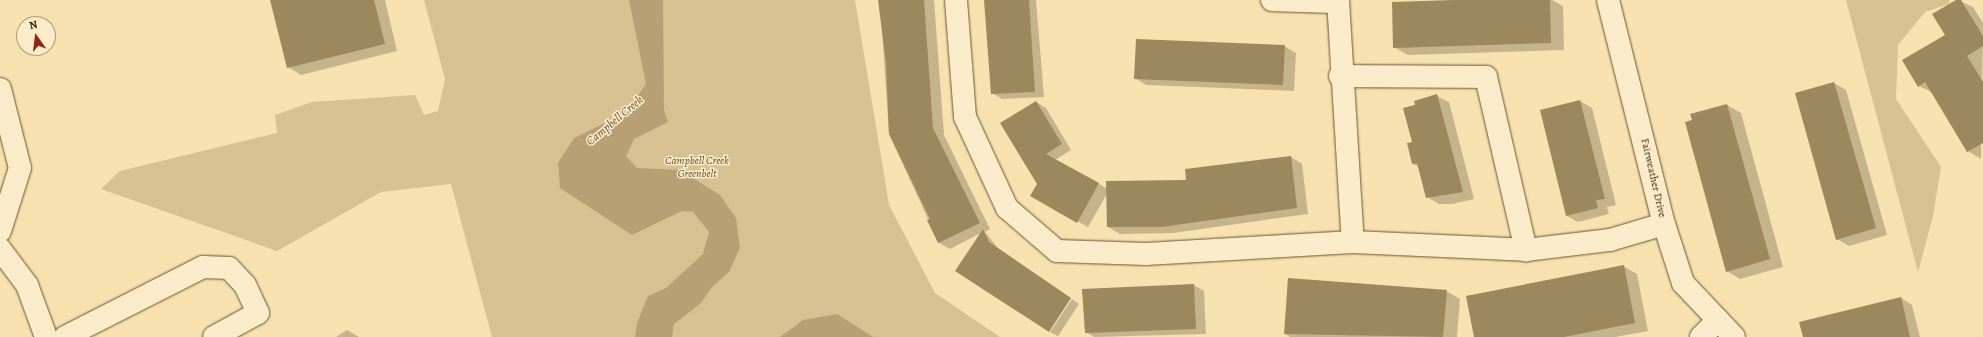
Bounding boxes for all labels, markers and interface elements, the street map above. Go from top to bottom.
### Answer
north arrow [16,16,56,56]
text: N [28,17,39,33]
water label: Campbell Creek [584,93,646,149]
street label: Fairweather Drive [1637,137,1669,219]
park label: Campbell Creek Greenbelt [665,155,729,181]

